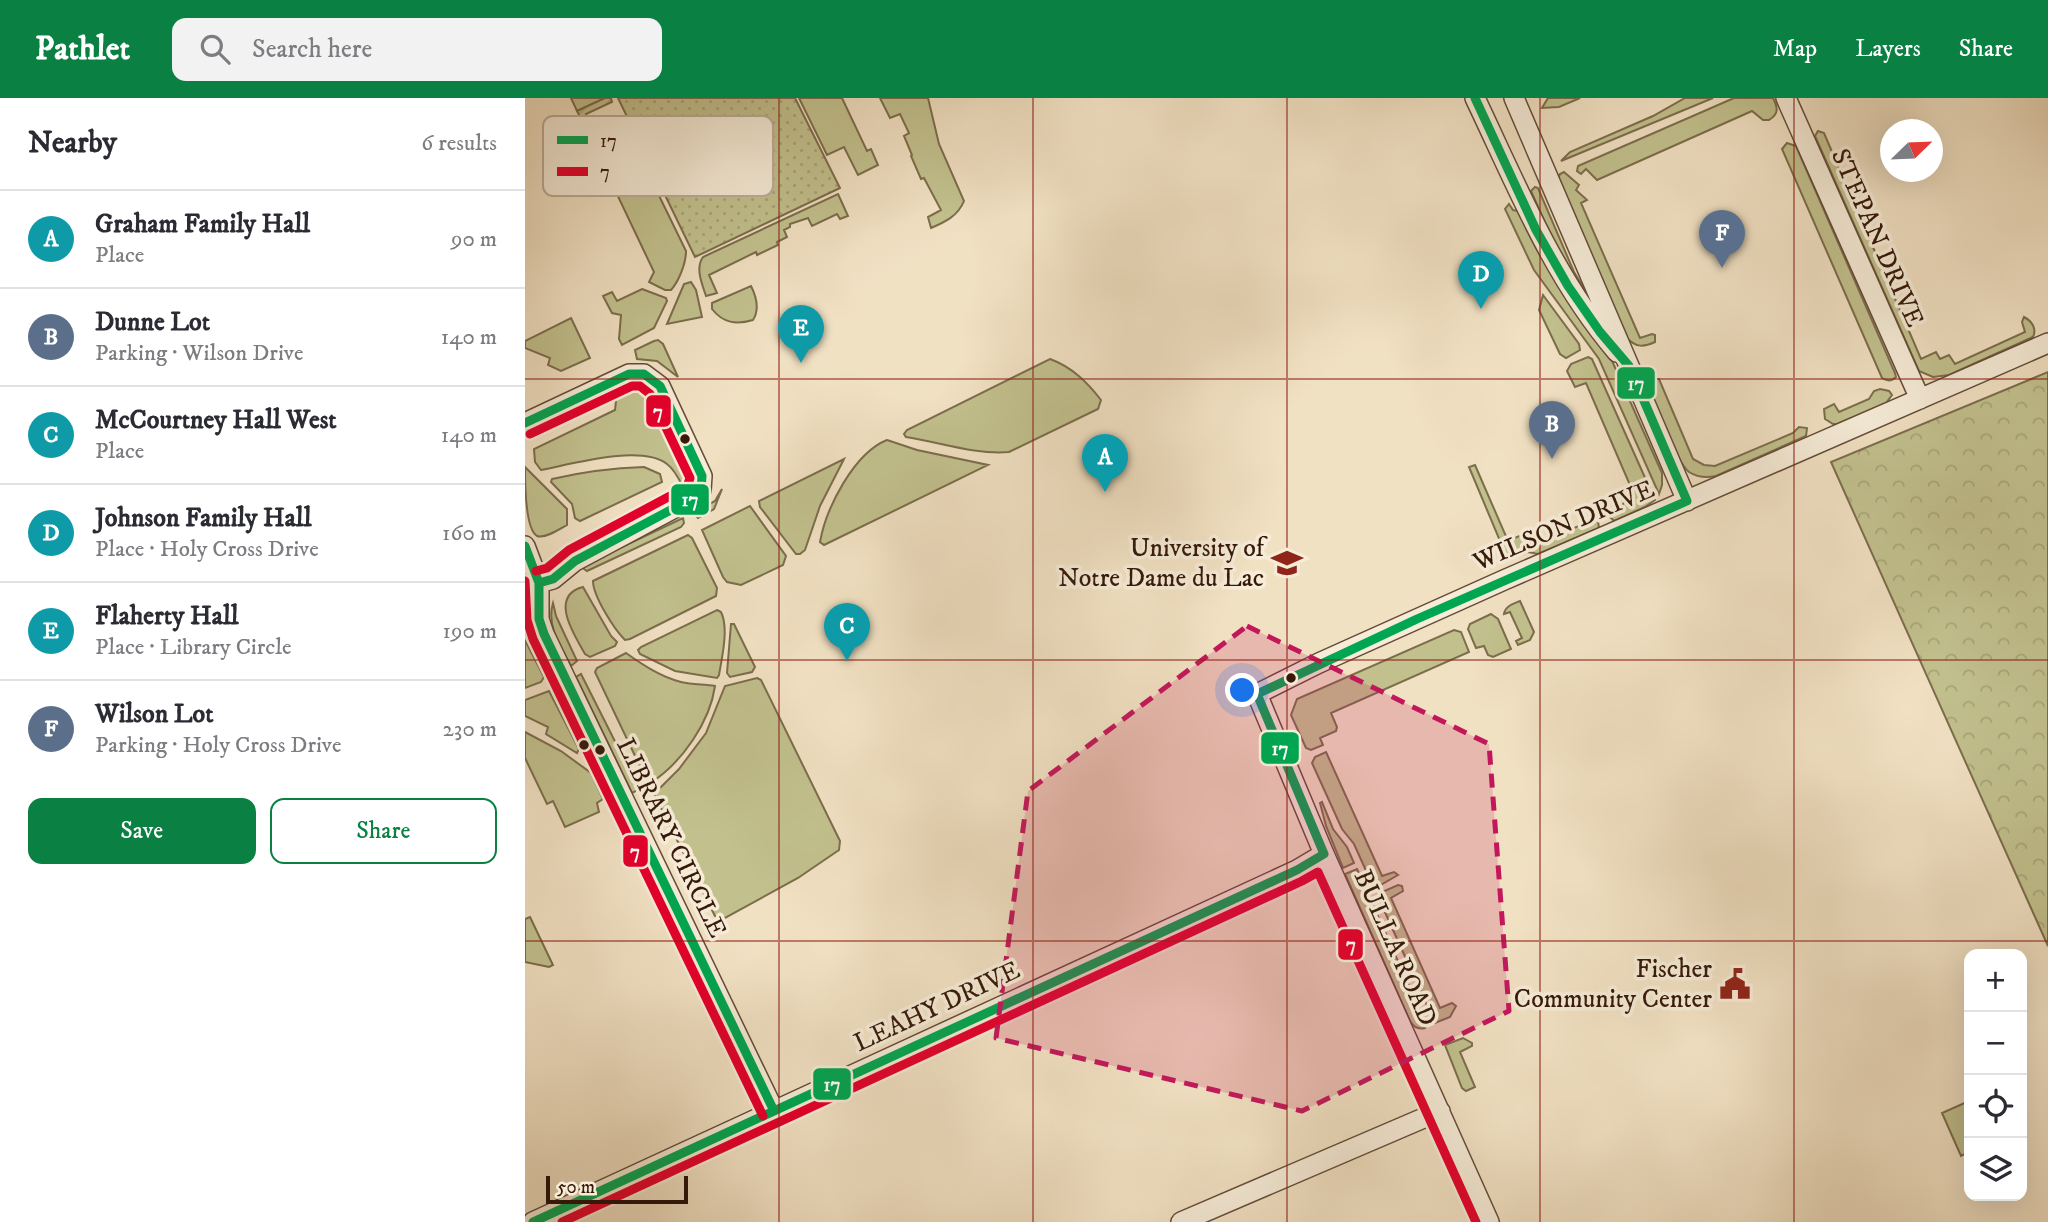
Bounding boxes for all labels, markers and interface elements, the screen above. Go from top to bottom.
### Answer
search box [172,18,662,81]
text: Pathlet [35,29,130,70]
icon: search [196,30,234,68]
text: Search here [252,33,372,66]
text: Map [1773,34,1817,64]
text: Layers [1855,34,1921,64]
text: Share [1959,34,2013,64]
legend [543,116,773,196]
north arrow [1880,119,1943,182]
text: Nearby [28,125,117,162]
text: 6 results [421,129,497,158]
text: 17 [600,130,617,153]
street label: STEPAN DRIVE [1823,144,1931,332]
text: 7 [600,161,610,184]
text: Graham Family Hall [95,208,310,241]
pin: F [1699,210,1745,268]
text: A [44,225,58,254]
text: 90 m [451,225,497,254]
text: Place [95,241,144,270]
pin: D [1458,251,1504,309]
pin: E [778,305,824,363]
text: Dunne Lot [95,306,210,339]
text: B [44,323,58,352]
text: 140 m [441,323,497,352]
text: Parking · Wilson Drive [95,339,303,368]
line badge: 17 [1616,366,1656,400]
text: 17 [1628,373,1645,396]
line badge: 7 [645,394,672,428]
text: 7 [653,401,663,424]
pin: B [1529,401,1575,459]
text: McCourtney Hall West [95,404,337,437]
text: C [43,421,59,450]
text: 140 m [441,421,497,450]
unlabelled marker [678,432,692,446]
pin: A [1082,434,1128,492]
text: Place [95,437,144,466]
street label: WILSON DRIVE [1467,473,1660,579]
line badge: 17 [670,483,710,516]
text: 17 [682,489,699,512]
text: Johnson Family Hall [95,502,311,535]
text: D [42,519,60,548]
text: 160 m [442,519,497,548]
place label: University of Notre Dame du Lac [1058,532,1268,595]
text: Place · Holy Cross Drive [95,535,319,564]
school or university icon: University of Notre Dame du Lac [1270,546,1304,580]
text: Flaherty Hall [95,600,239,633]
pin: C [824,603,870,661]
text: E [43,617,59,646]
text: 190 m [443,617,497,646]
text: Place · Library Circle [95,633,292,662]
unlabelled marker [1284,671,1298,685]
your location [1225,673,1259,707]
text: Wilson Lot [95,698,214,731]
text: F [44,715,58,744]
text: 230 m [443,715,497,744]
text: Parking · Holy Cross Drive [95,731,341,760]
line badge: 17 [1260,731,1300,765]
street label: LIBRARY CIRCLE [608,733,734,943]
unlabelled marker [577,738,591,752]
text: 17 [1272,738,1289,761]
unlabelled marker [593,743,607,757]
button: Save [28,798,256,864]
button: Share [270,798,497,864]
line badge: 7 [622,834,649,868]
text: 7 [630,841,640,864]
street label: BULLA ROAD [1346,865,1444,1031]
line badge: 7 [1337,928,1364,961]
text: 7 [1346,934,1356,957]
map controls [1964,949,2027,1201]
button: + [1964,949,2027,1012]
place label: Fischer Community Center [1514,953,1712,1016]
street label: LEAHY DRIVE [849,954,1025,1060]
public building icon: Fischer Community Center [1718,967,1752,1001]
button: − [1964,1012,2027,1075]
line badge: 17 [812,1067,852,1101]
text: 17 [824,1074,841,1097]
button: locate [1964,1075,2027,1138]
button: layers [1964,1138,2027,1201]
scale bar [546,1173,688,1205]
text: 50 m [557,1176,595,1199]

